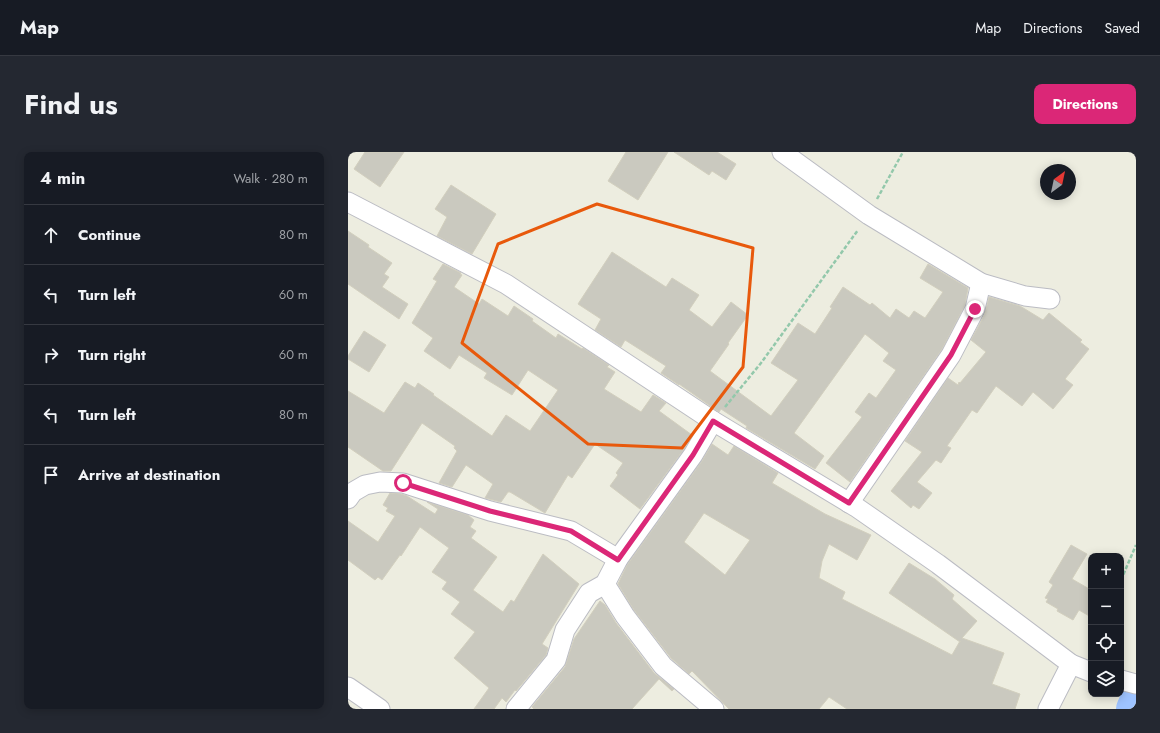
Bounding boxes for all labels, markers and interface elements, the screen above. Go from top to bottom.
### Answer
text: Map [20,14,59,41]
text: Map [975,18,1001,38]
text: Directions [1023,18,1083,38]
text: Saved [1105,18,1140,38]
text: Find us [24,84,118,125]
button: Directions [1034,84,1136,124]
north arrow [1040,164,1076,200]
text: 4 min [40,166,85,190]
text: Walk · 280 m [233,169,308,188]
icon: ahead [40,224,62,246]
text: Continue [78,224,141,246]
text: 80 m [279,225,308,244]
icon: left [40,284,62,306]
text: Turn left [78,284,136,306]
text: 60 m [279,285,308,304]
route end [966,300,984,318]
icon: right [40,344,62,366]
text: Turn right [78,344,146,366]
text: 60 m [279,345,308,364]
icon: left [40,404,62,426]
text: Turn left [78,404,136,426]
text: 80 m [279,405,308,424]
icon: arrive [40,464,62,486]
text: Arrive at destination [78,464,220,486]
route start [394,474,412,492]
map controls [1088,553,1124,697]
button: + [1088,553,1124,589]
button: − [1088,589,1124,625]
button: locate [1088,625,1124,661]
button: layers [1088,661,1124,697]

